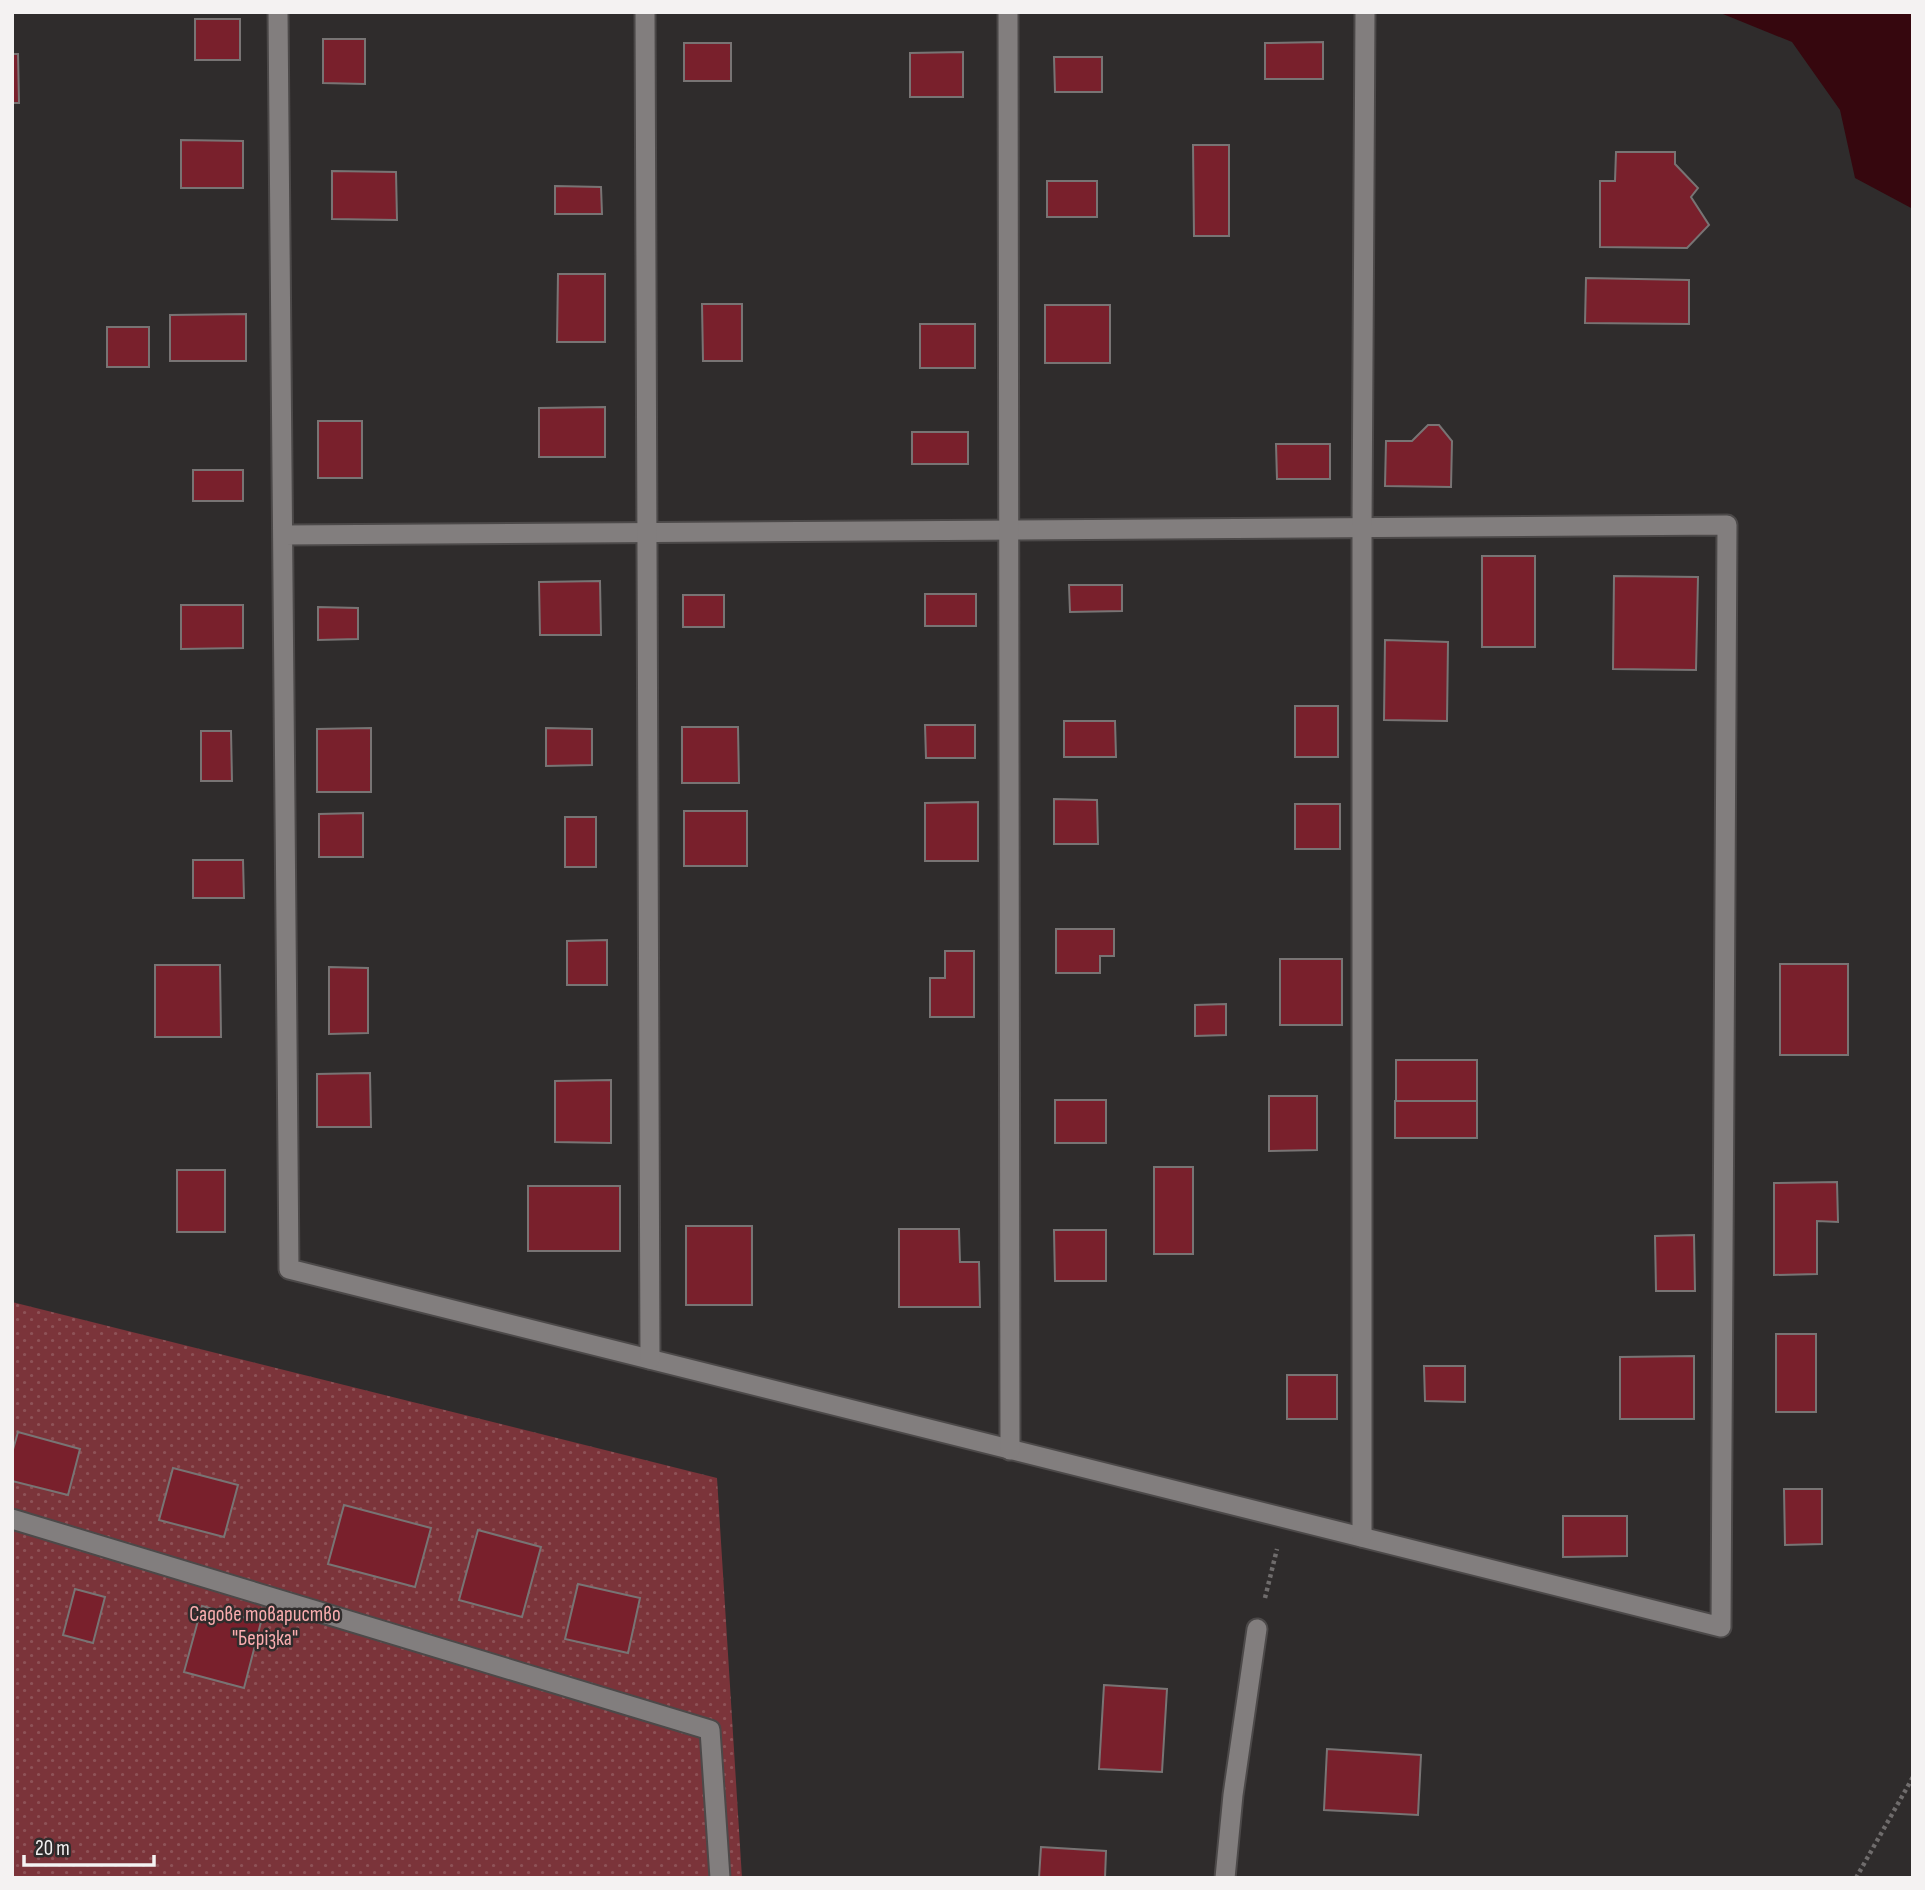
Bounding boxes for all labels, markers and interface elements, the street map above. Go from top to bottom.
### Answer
park label: Садове товариство "Берізка" [189,1602,341,1651]
scale bar [24,1824,154,1868]
text: 20 m [35,1836,70,1861]

